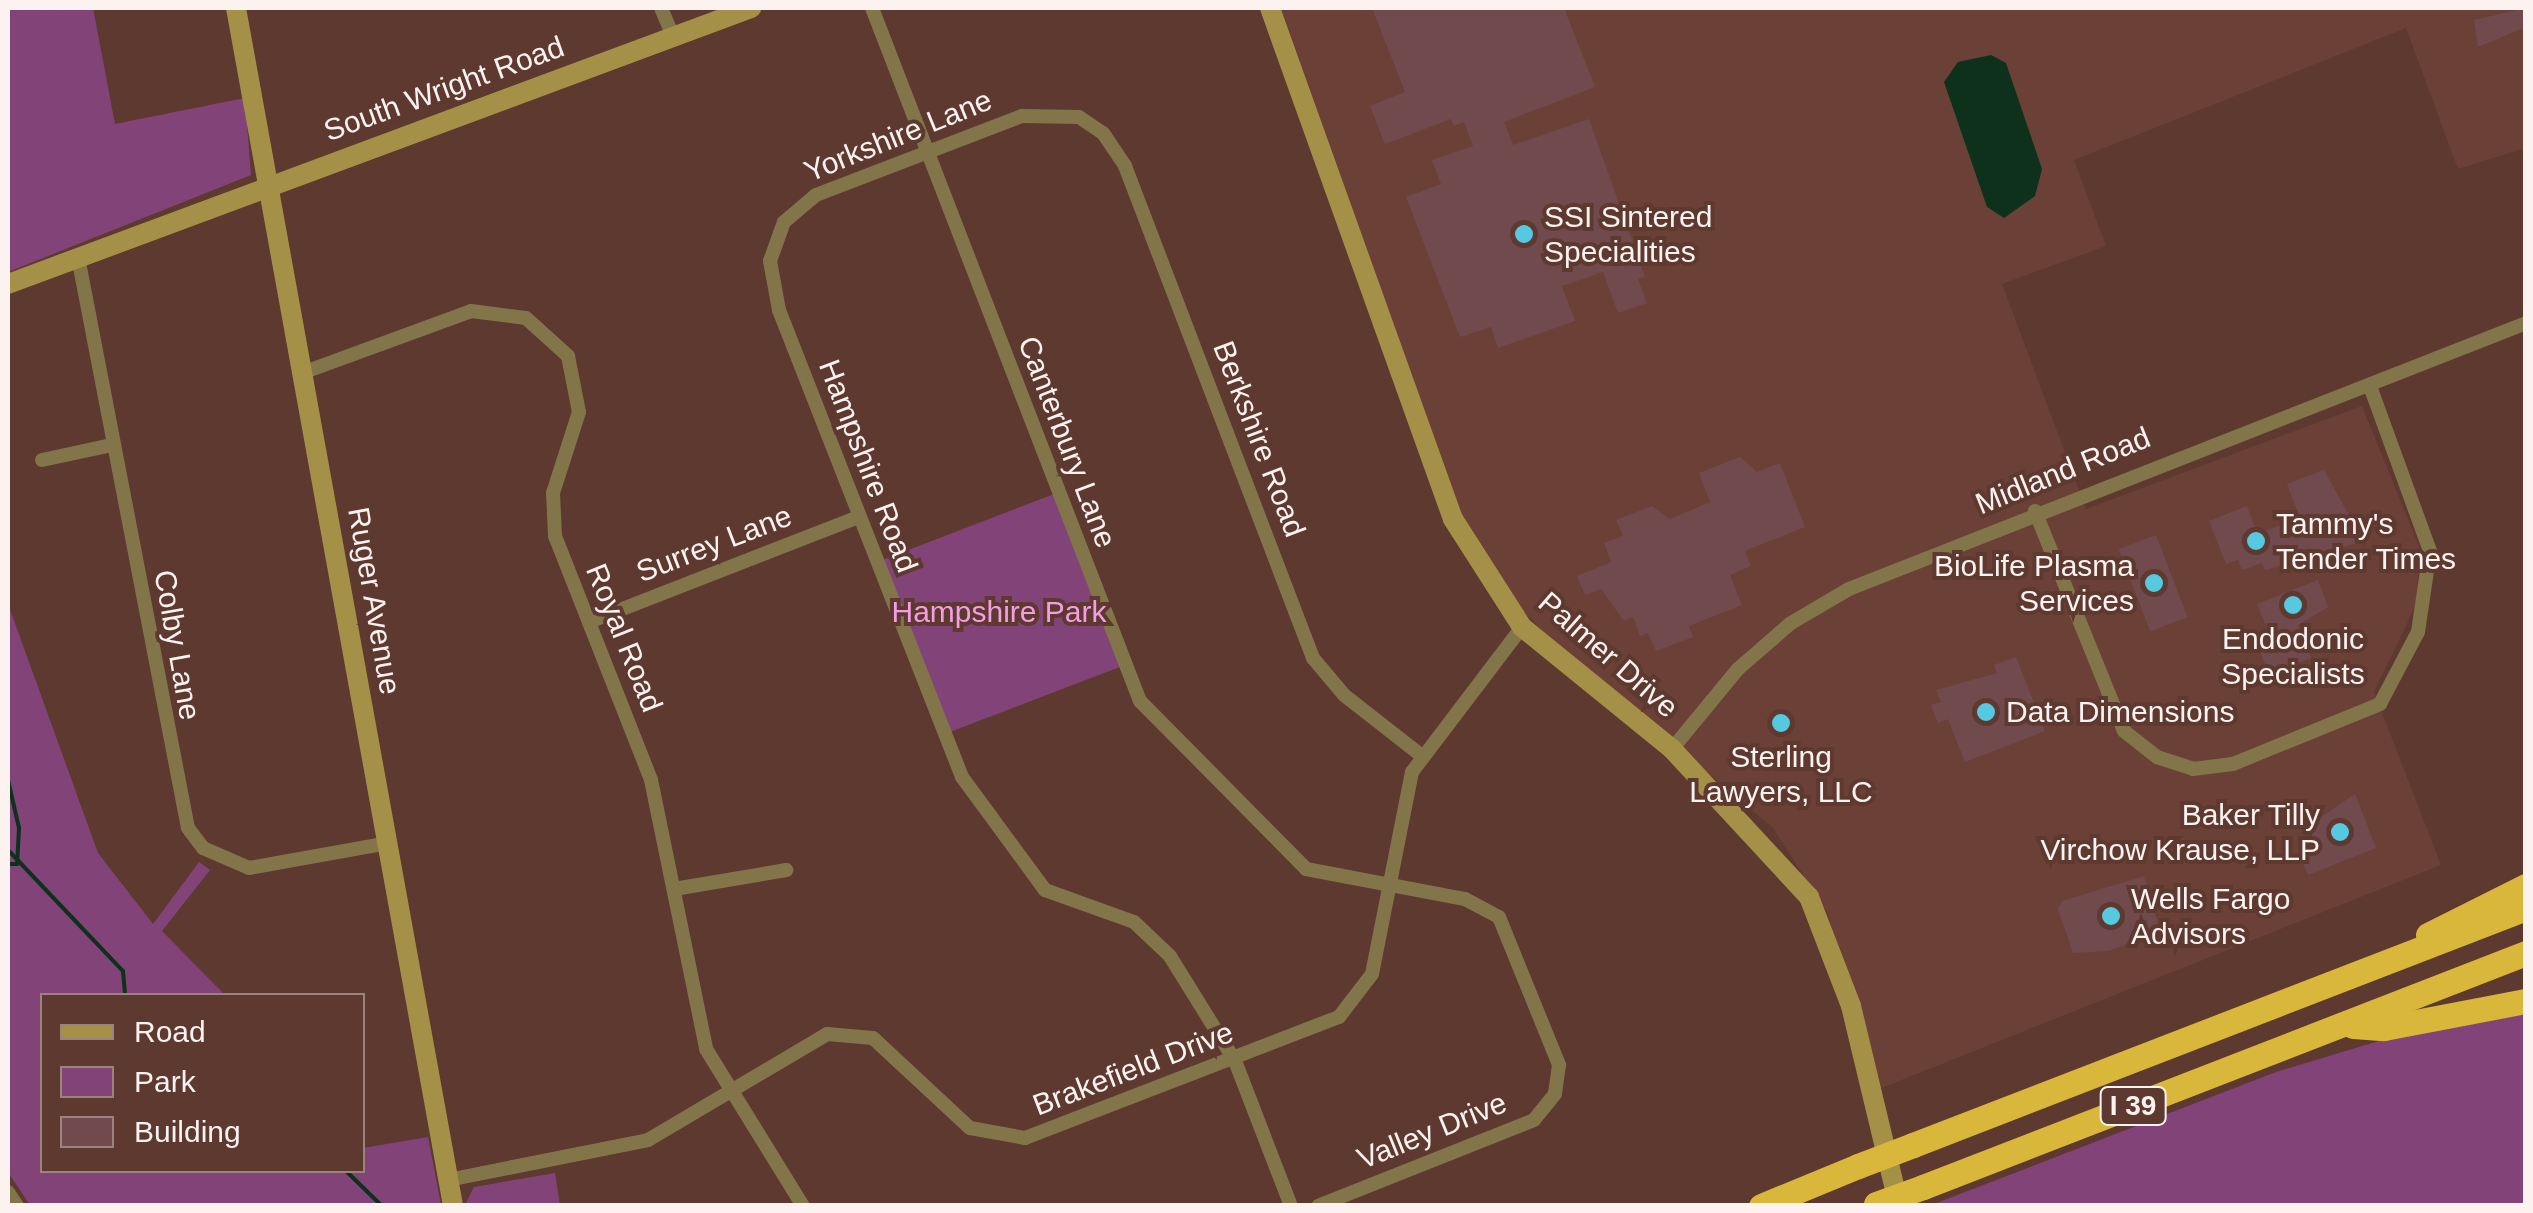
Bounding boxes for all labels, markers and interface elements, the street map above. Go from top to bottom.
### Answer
street label: South Wright Road [319,29,569,149]
street label: Yorkshire Lane [799,82,997,190]
place label: SSI Sintered Specialities [1544,199,1712,270]
marker: SSI Sintered Specialities [1513,223,1535,245]
street label: Canterbury Lane [1010,331,1124,553]
street label: Berkshire Road [1205,336,1313,542]
street label: Hampshire Road [811,354,925,578]
street label: Midland Road [1970,420,2156,522]
street label: Surrey Lane [631,498,797,590]
street label: Ruger Avenue [340,504,408,698]
place label: Tammy's Tender Times [2276,506,2457,576]
marker: Tammy's Tender Times [2245,530,2267,552]
place label: BioLife Plasma Services [1934,548,2134,618]
street label: Royal Road [578,559,670,717]
street label: Colby Lane [146,567,208,723]
marker: BioLife Plasma Services [2143,572,2165,594]
street label: Palmer Drive [1531,585,1685,725]
park label: Hampshire Park [891,594,1107,630]
marker: Endodonic Specialists [2282,594,2304,616]
place label: Endodonic Specialists [2221,621,2365,692]
place label: Data Dimensions [2006,694,2234,730]
marker: Data Dimensions [1975,701,1997,723]
marker: Sterling Lawyers, LLC [1770,712,1792,734]
place label: Sterling Lawyers, LLC [1689,739,1873,810]
place label: Baker Tilly Virchow Krause, LLP [2040,797,2320,868]
marker: Baker Tilly Virchow Krause, LLP [2329,821,2351,843]
place label: Wells Fargo Advisors [2131,881,2290,952]
marker: Wells Fargo Advisors [2100,905,2122,927]
legend [40,993,365,1173]
street label: Brakefield Drive [1028,1014,1238,1124]
text: Road [134,1015,206,1048]
text: Park [134,1065,196,1098]
road number: I 39 [2098,1083,2168,1129]
street label: Valley Drive [1352,1085,1512,1177]
text: Building [134,1115,241,1148]

